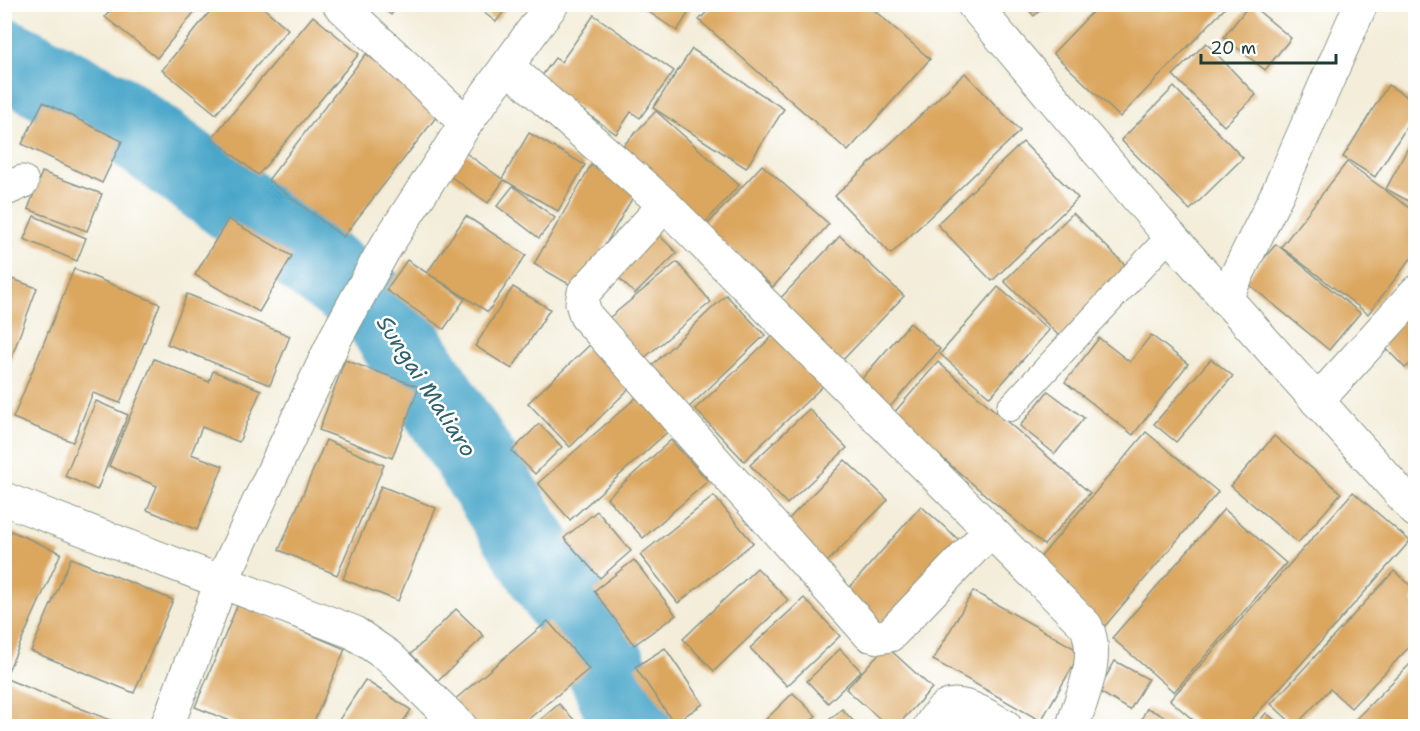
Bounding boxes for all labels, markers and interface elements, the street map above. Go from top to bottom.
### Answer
scale bar [1201,27,1336,65]
text: 20 m [1210,36,1256,60]
water label: Sungai Maliaro [370,310,483,462]

